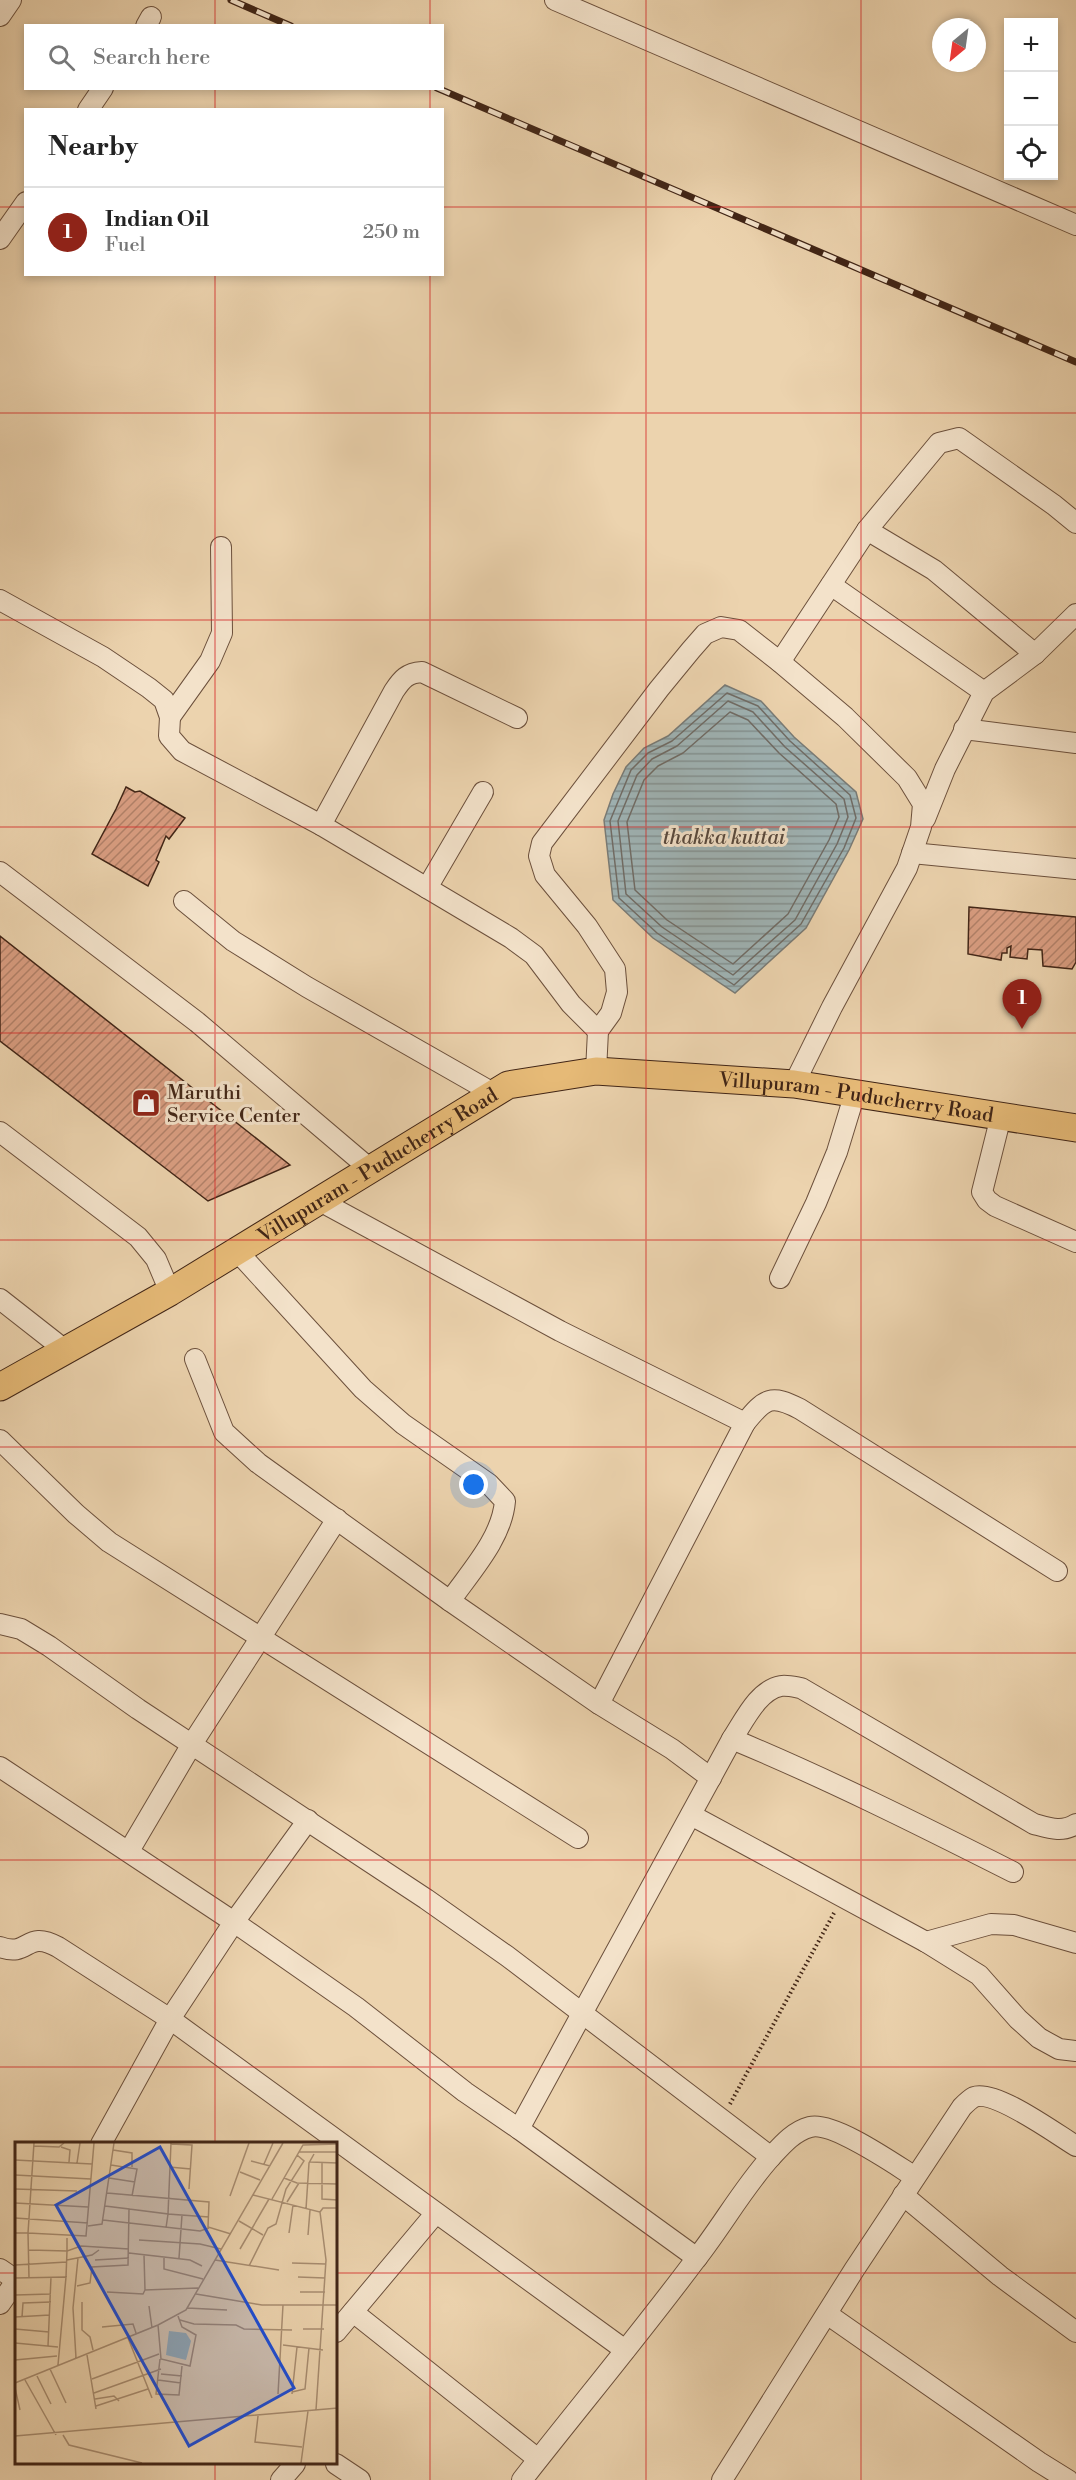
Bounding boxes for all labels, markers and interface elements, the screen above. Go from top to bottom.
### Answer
north arrow [932,18,986,72]
map controls [1004,18,1058,180]
button: + [1004,18,1058,72]
search box [24,24,444,90]
icon: search [45,41,78,74]
text: Search here [93,44,210,71]
button: − [1004,72,1058,126]
button: locate [1004,126,1058,180]
text: Nearby [48,131,138,163]
text: Indian Oil [105,206,209,233]
text: 1 [63,220,72,245]
text: 250 m [363,220,420,245]
text: Fuel [105,233,145,258]
water label: thakka kuttai [663,825,786,851]
pin: 1 [1002,980,1042,1029]
street label: Villupuram - Puducherry Road [717,1068,996,1129]
place label: Maruthi Service Center [167,1081,301,1129]
street label: Villupuram - Puducherry Road [253,1083,503,1250]
shop icon: Maruthi Service Center [130,1087,162,1119]
your location [459,1470,488,1499]
inset map [15,2142,338,2465]

